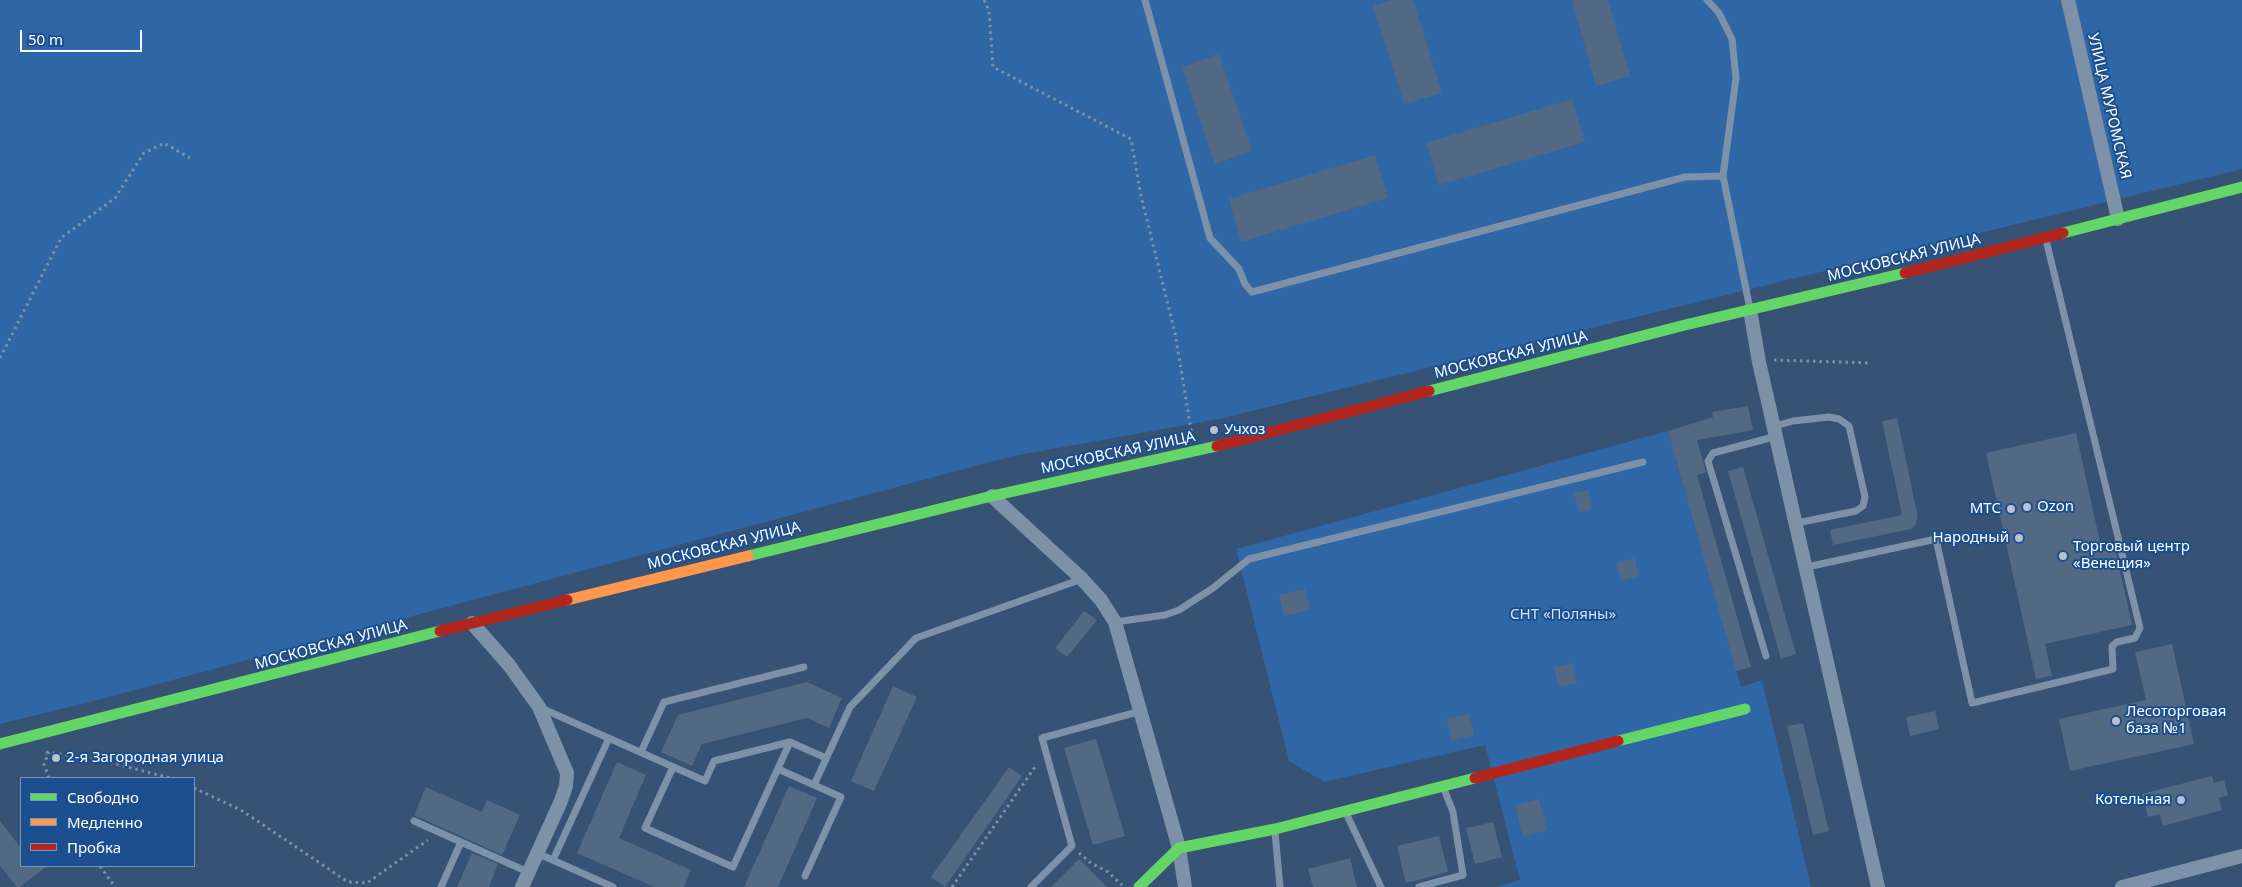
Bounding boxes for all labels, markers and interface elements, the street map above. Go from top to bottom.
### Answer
scale bar [22,20,145,52]
text: 50 m [28,29,63,49]
street label: УЛИЦА МУРОМСКАЯ [2083,31,2135,181]
street label: МОСКОВСКАЯ УЛИЦА [1826,230,1982,286]
street label: МОСКОВСКАЯ УЛИЦА [1433,327,1589,383]
place label: Учхоз [1224,421,1265,439]
marker: Учхоз [1208,424,1220,436]
street label: МОСКОВСКАЯ УЛИЦА [1039,428,1197,478]
place label: Ozon [2037,498,2074,516]
place label: МТС [1970,500,2001,518]
marker: Ozon [2021,501,2033,513]
marker: МТС [2005,503,2017,515]
street label: МОСКОВСКАЯ УЛИЦА [646,518,802,574]
place label: Народный [1933,529,2009,547]
marker: Народный [2013,532,2025,544]
place label: Торговый центр «Венеция» [2073,538,2190,573]
marker: Торговый центр «Венеция» [2057,550,2069,562]
park label: СНТ «Поляны» [1510,606,1616,624]
street label: МОСКОВСКАЯ УЛИЦА [253,616,409,674]
place label: Лесоторговая база №1 [2126,703,2226,738]
marker: Лесоторговая база №1 [2110,715,2122,727]
place label: 2-я Загородная улица [66,749,224,767]
marker: 2-я Загородная улица [50,752,62,764]
legend [20,777,195,867]
text: Свободно [67,787,139,807]
place label: Котельная [2095,791,2171,809]
marker: Котельная [2175,794,2187,806]
text: Медленно [67,812,143,832]
text: Пробка [67,837,121,857]

